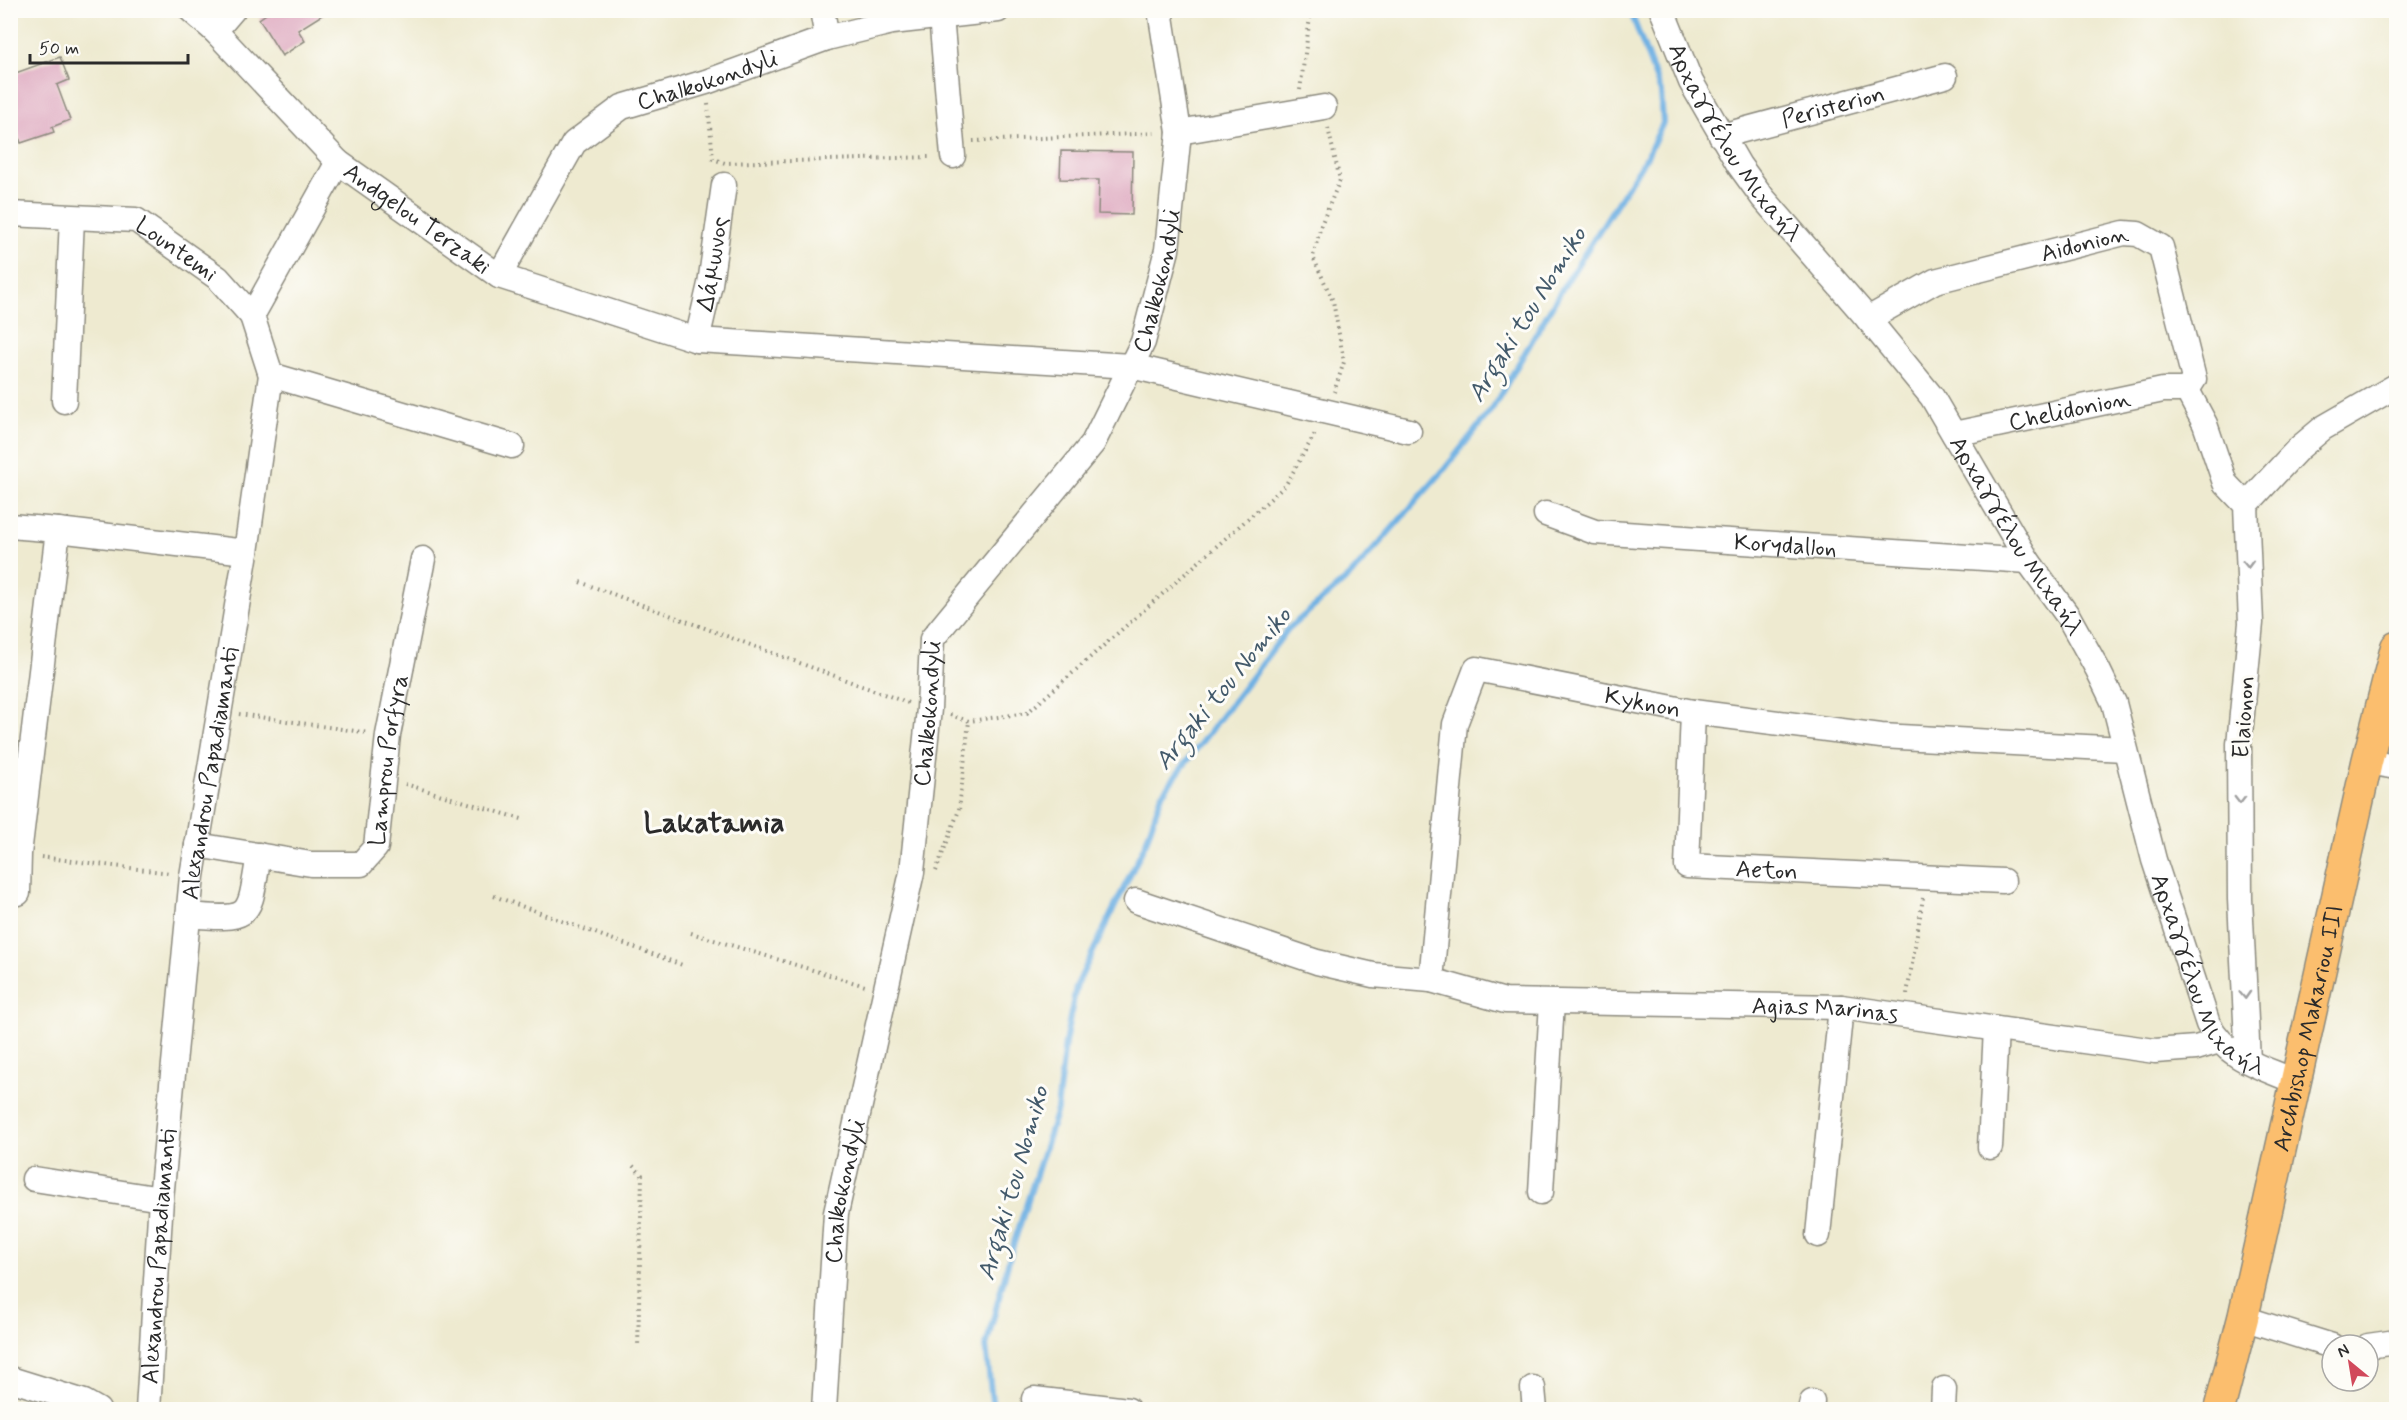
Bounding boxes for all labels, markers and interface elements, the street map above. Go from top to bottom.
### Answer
scale bar [30,27,188,65]
text: 50 m [39,37,79,61]
street label: Αρχαγγέλου Μιχαήλ [1660,39,1808,249]
street label: Chalkokondyli [633,43,782,119]
street label: Peristerion [1778,79,1889,136]
street label: Andgelou Terzaki [337,157,497,282]
street label: Chalkokondyli [1126,208,1188,359]
street label: Lountemi [129,210,223,290]
street label: Δάμωνος [690,214,736,314]
street label: Aidonion [2038,219,2132,271]
water label: Argaki tou Nomiko [1460,220,1599,411]
street label: Chelidonion [2006,383,2134,439]
street label: Αρχαγγέλου Μιχαήλ [1941,431,2090,641]
street label: Korydallon [1733,527,1838,565]
one-way arrow [2242,559,2255,568]
water label: Argaki tou Nomiko [1147,600,1303,780]
street label: Chalkokondyli [907,640,949,788]
street label: Alexandrou Papadiamanti [176,645,247,901]
street label: Lamprou Porfyra [362,672,417,848]
street label: Elaionon [2226,675,2263,760]
street label: Kyknon [1602,681,1683,726]
one-way arrow [2234,796,2246,805]
district label: Lakatamia [643,804,785,843]
street label: Aeton [1735,854,1799,888]
street label: Αρχαγγέλου Μιχαήλ [2143,870,2269,1084]
street label: Archbishop Makariou III [2267,902,2352,1155]
street label: Agias Marinas [1751,991,1900,1032]
one-way arrow [2238,991,2251,1000]
water label: Argaki tou Nomiko [970,1081,1061,1285]
street label: Chalkokondyli [819,1116,873,1265]
street label: Alexandrou Papadiamanti [136,1127,185,1385]
north arrow [2320,1333,2380,1393]
text: N [2333,1340,2353,1363]

